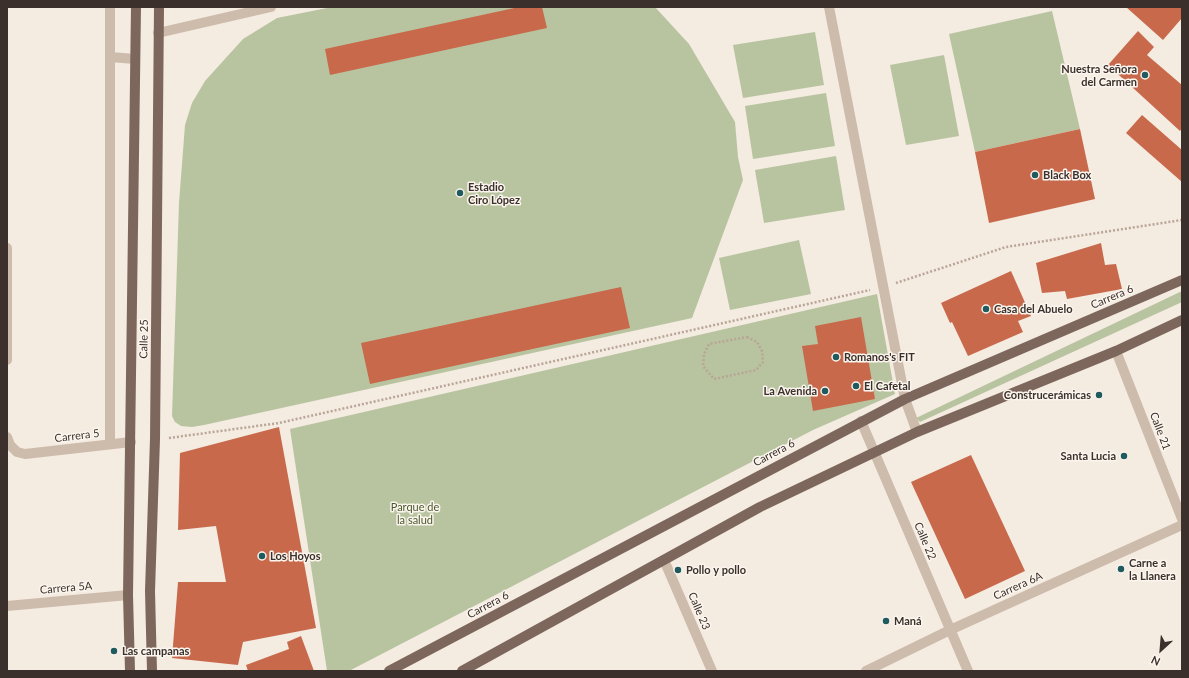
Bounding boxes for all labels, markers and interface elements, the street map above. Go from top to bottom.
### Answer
place label: Nuestra Señora del Carmen [1061,62,1137,88]
marker: Nuestra Señora del Carmen [1140,70,1150,80]
place label: Black Box [1043,168,1091,182]
marker: Black Box [1030,170,1040,180]
place label: Estadio Ciro López [468,180,520,206]
marker: Estadio Ciro López [455,188,465,198]
street label: Carrera 6 [1089,282,1135,312]
place label: Casa del Abuelo [994,302,1072,316]
marker: Casa del Abuelo [981,304,991,314]
street label: Calle 25 [137,319,151,359]
place label: Romanos's FIT [844,350,915,364]
marker: Romanos's FIT [831,352,841,362]
place label: El Cafetal [864,379,910,393]
marker: El Cafetal [851,381,861,391]
place label: La Avenida [764,384,817,398]
marker: La Avenida [820,386,830,396]
place label: Construcerámicas [1004,388,1091,402]
marker: Construcerámicas [1094,390,1104,400]
street label: Calle 21 [1147,410,1173,452]
street label: Carrera 5 [54,427,100,445]
street label: Carrera 6 [751,437,797,469]
place label: Santa Lucia [1061,449,1116,463]
marker: Santa Lucia [1119,451,1129,461]
park label: Parque de la salud [391,500,439,526]
street label: Calle 22 [911,520,939,562]
place label: Los Hoyos [270,549,320,563]
marker: Los Hoyos [257,551,267,561]
place label: Carne a la Llanera [1129,556,1176,582]
place label: Pollo y pollo [686,563,746,577]
marker: Carne a la Llanera [1116,564,1126,574]
marker: Pollo y pollo [673,565,683,575]
street label: Carrera 6A [991,569,1045,603]
street label: Carrera 5A [39,579,93,597]
street label: Carrera 6 [465,589,511,621]
street label: Calle 23 [685,590,713,632]
place label: Maná [894,614,922,628]
marker: Maná [881,616,891,626]
north arrow [1141,630,1181,670]
place label: Las campanas [122,644,189,658]
marker: Las campanas [109,646,119,656]
text: N [1149,654,1162,669]

